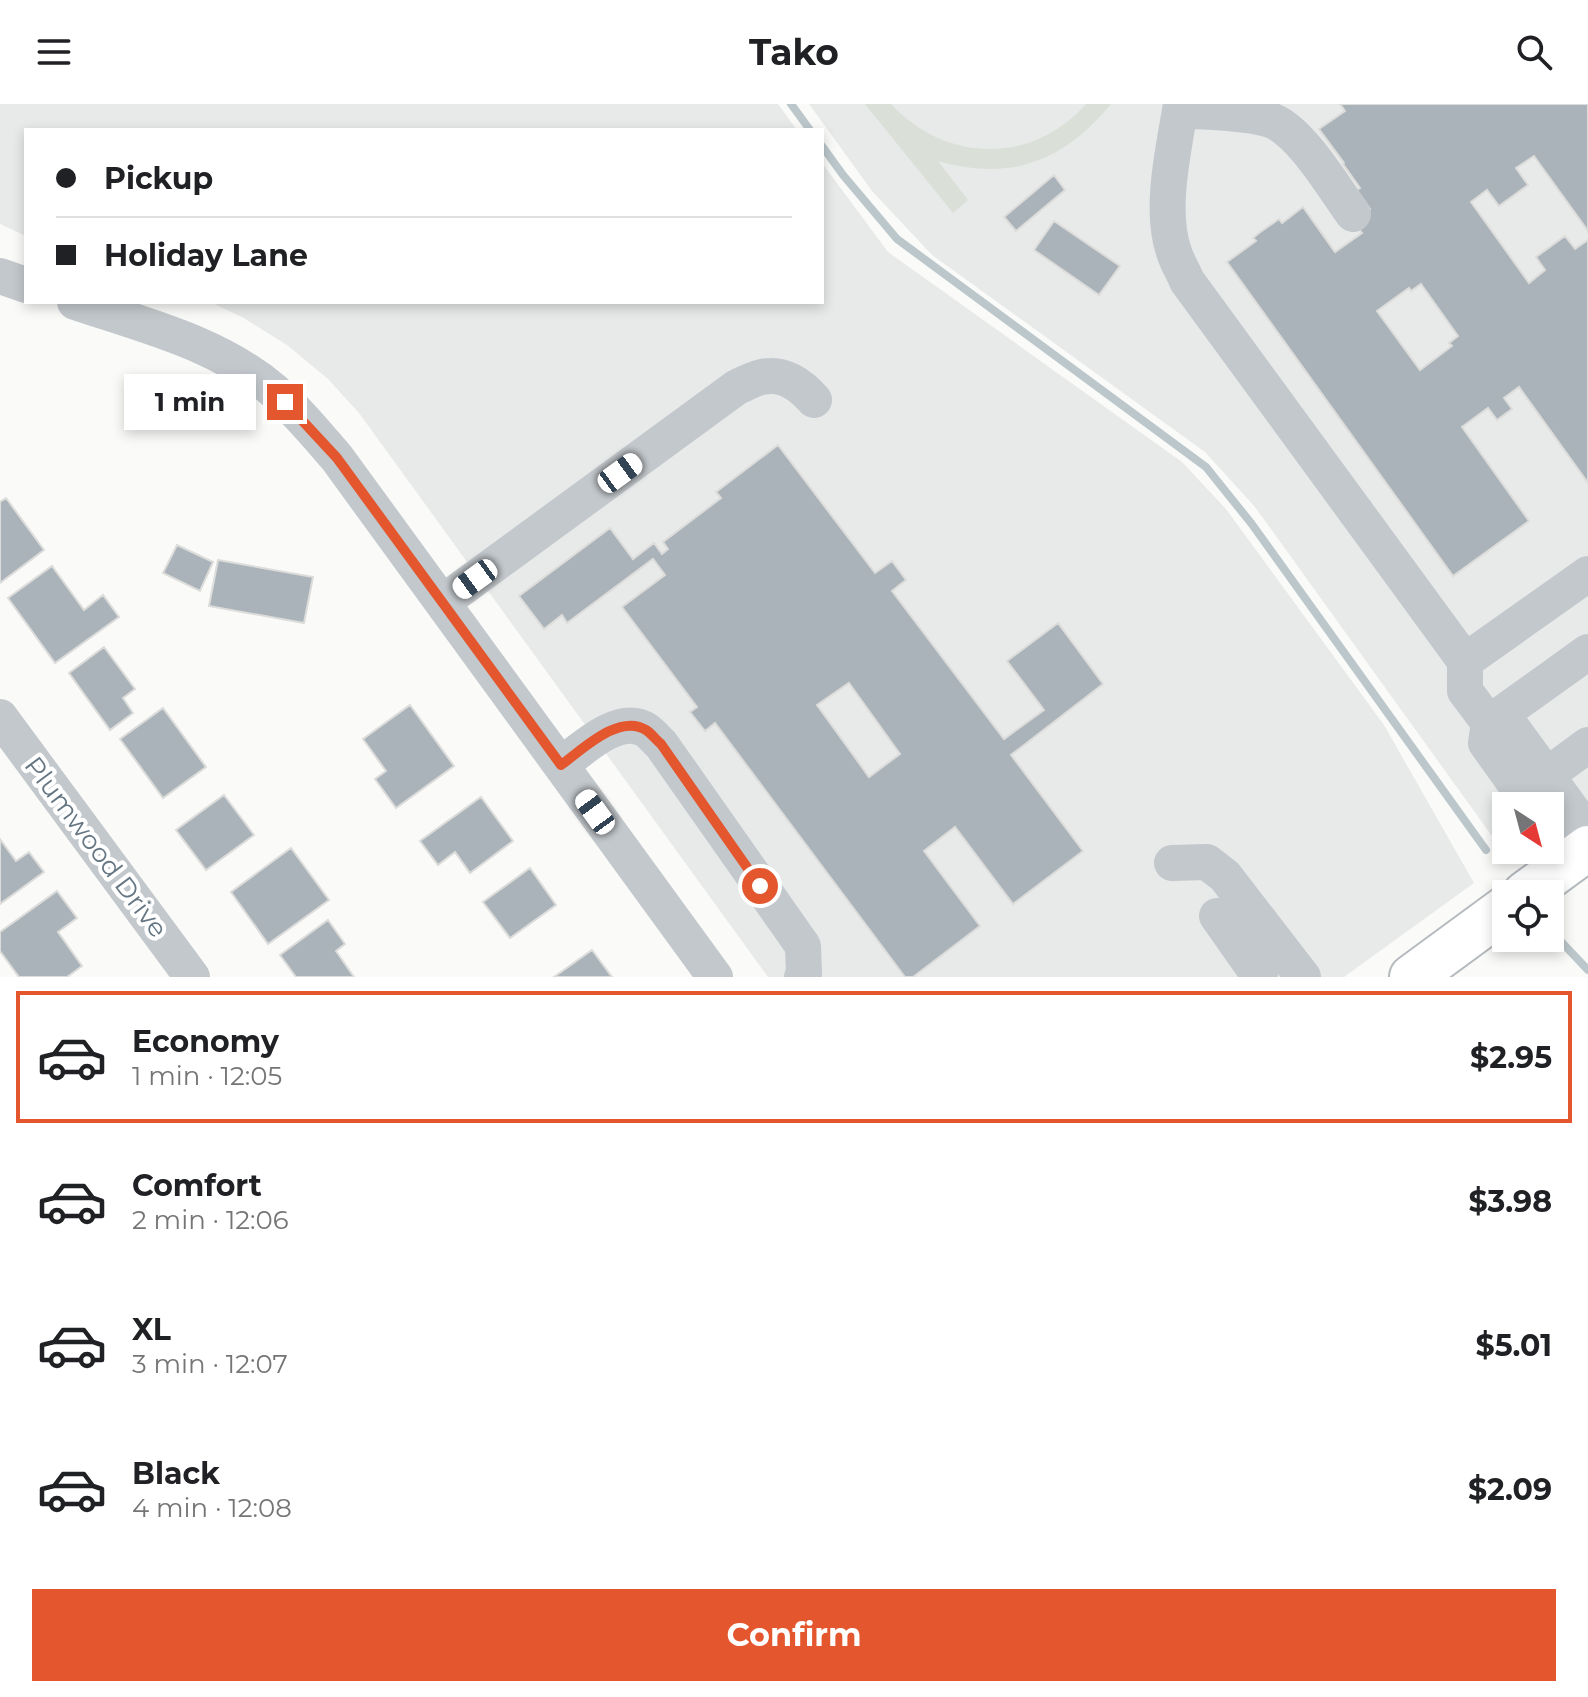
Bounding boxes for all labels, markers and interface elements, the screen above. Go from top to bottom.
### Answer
icon: menu [32,30,76,74]
text: Tako [749,30,839,74]
icon: search [1512,30,1556,74]
text: Pickup [104,160,213,197]
text: Holiday Lane [104,237,308,274]
callout: 1 min [125,374,257,430]
route end [267,384,303,420]
text: 1 min [155,386,225,418]
car [594,449,646,497]
car [449,555,501,603]
street label: Plumwood Drive [18,750,174,944]
car [571,786,619,838]
north arrow [1492,792,1564,864]
map controls [1492,792,1564,952]
route start [742,868,778,904]
button: locate [1492,880,1564,952]
icon: car [36,1021,108,1093]
text: Economy [132,1023,279,1060]
text: $2.95 [1470,1039,1552,1076]
text: 1 min · 12:05 [132,1060,282,1092]
icon: car [36,1165,108,1237]
text: Comfort [132,1167,262,1204]
text: $3.98 [1468,1183,1552,1220]
text: 2 min · 12:06 [132,1204,289,1236]
icon: car [36,1309,108,1381]
text: XL [132,1311,171,1348]
text: $5.01 [1476,1327,1552,1364]
text: 3 min · 12:07 [132,1348,288,1380]
icon: car [36,1453,108,1525]
text: Black [132,1455,220,1492]
text: $2.09 [1468,1471,1552,1508]
text: 4 min · 12:08 [132,1492,292,1524]
button: Confirm [32,1589,1556,1681]

